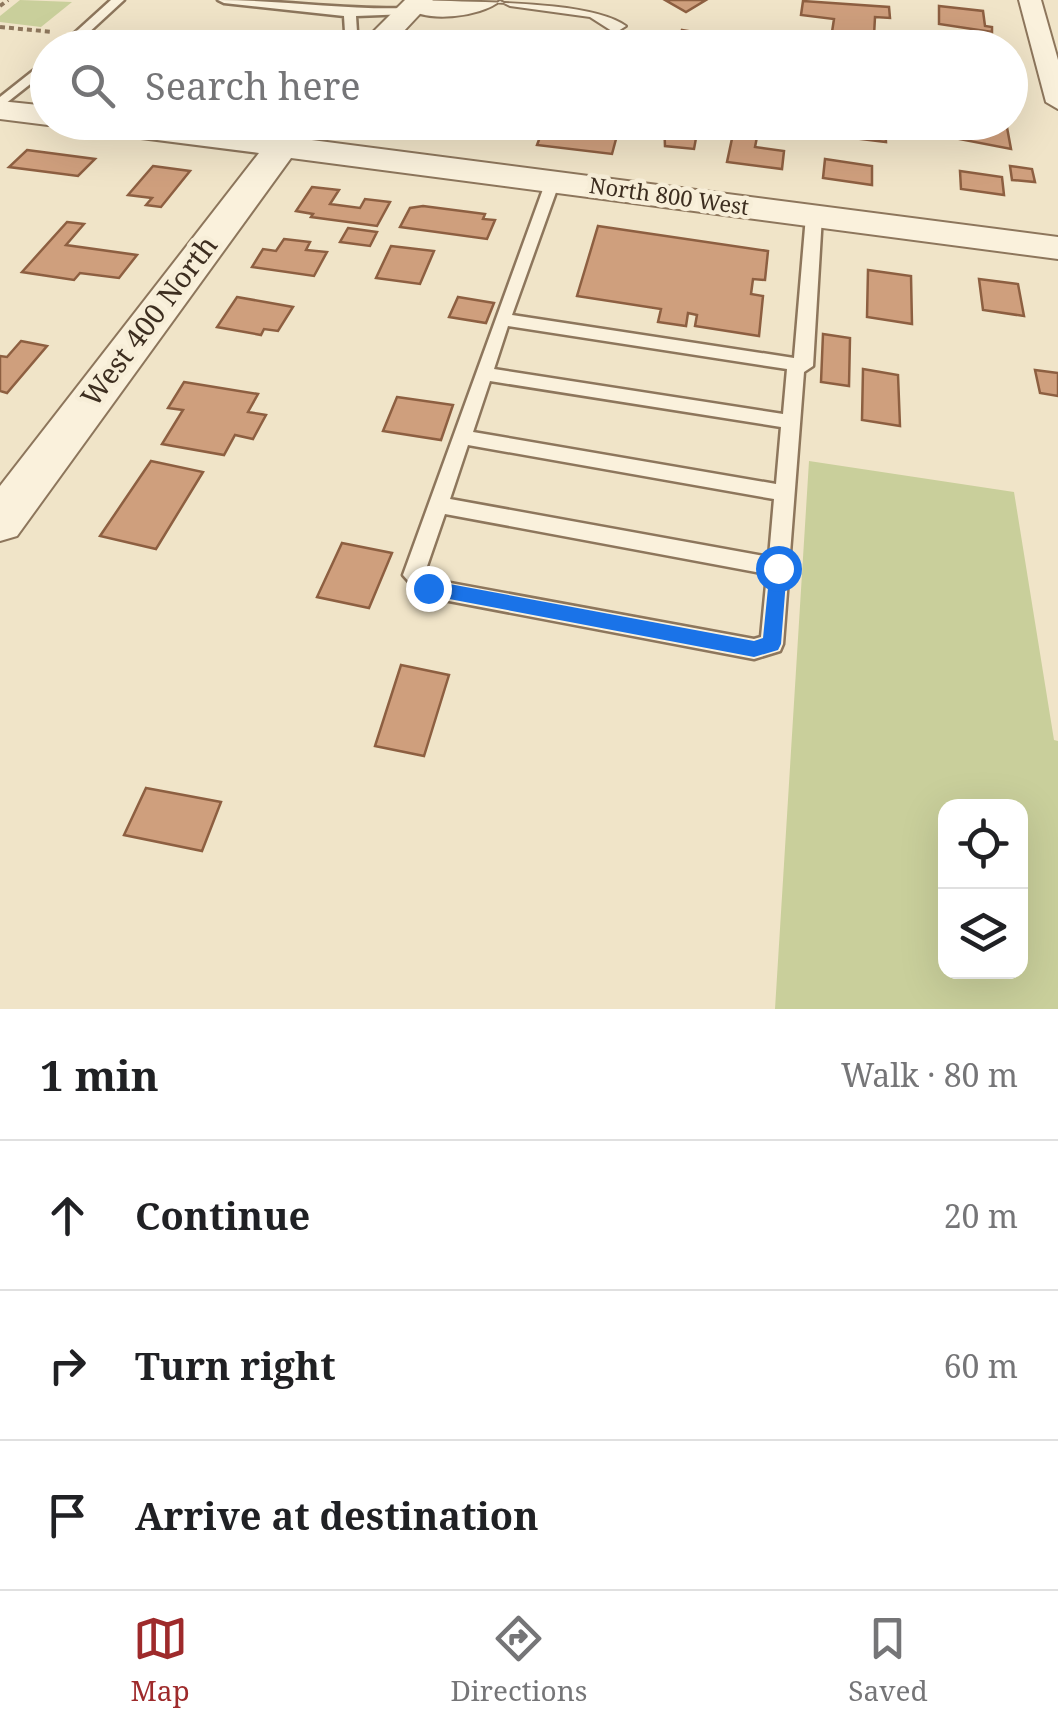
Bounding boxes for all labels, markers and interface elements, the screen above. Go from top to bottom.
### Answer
search box [30,30,1028,140]
icon: search [65,58,120,113]
text: Search here [145,59,361,111]
street label: North 800 West [587,169,751,221]
street label: West 400 North [71,227,225,414]
route start [756,546,802,592]
route end [406,566,452,612]
map controls [938,799,1028,979]
button: locate [938,799,1028,889]
button: layers [938,889,1028,979]
text: 1 min [40,1046,159,1103]
text: Walk · 80 m [841,1053,1018,1096]
icon: ahead [40,1188,95,1243]
text: Continue [135,1189,310,1241]
text: 20 m [944,1194,1018,1237]
icon: right [40,1338,95,1393]
text: Turn right [135,1339,336,1391]
text: 60 m [944,1344,1018,1387]
icon: arrive [40,1488,95,1543]
text: Arrive at destination [135,1489,539,1541]
tab: Map [130,1611,190,1709]
tab: Directions [450,1611,587,1709]
tab: Saved [848,1611,928,1709]

